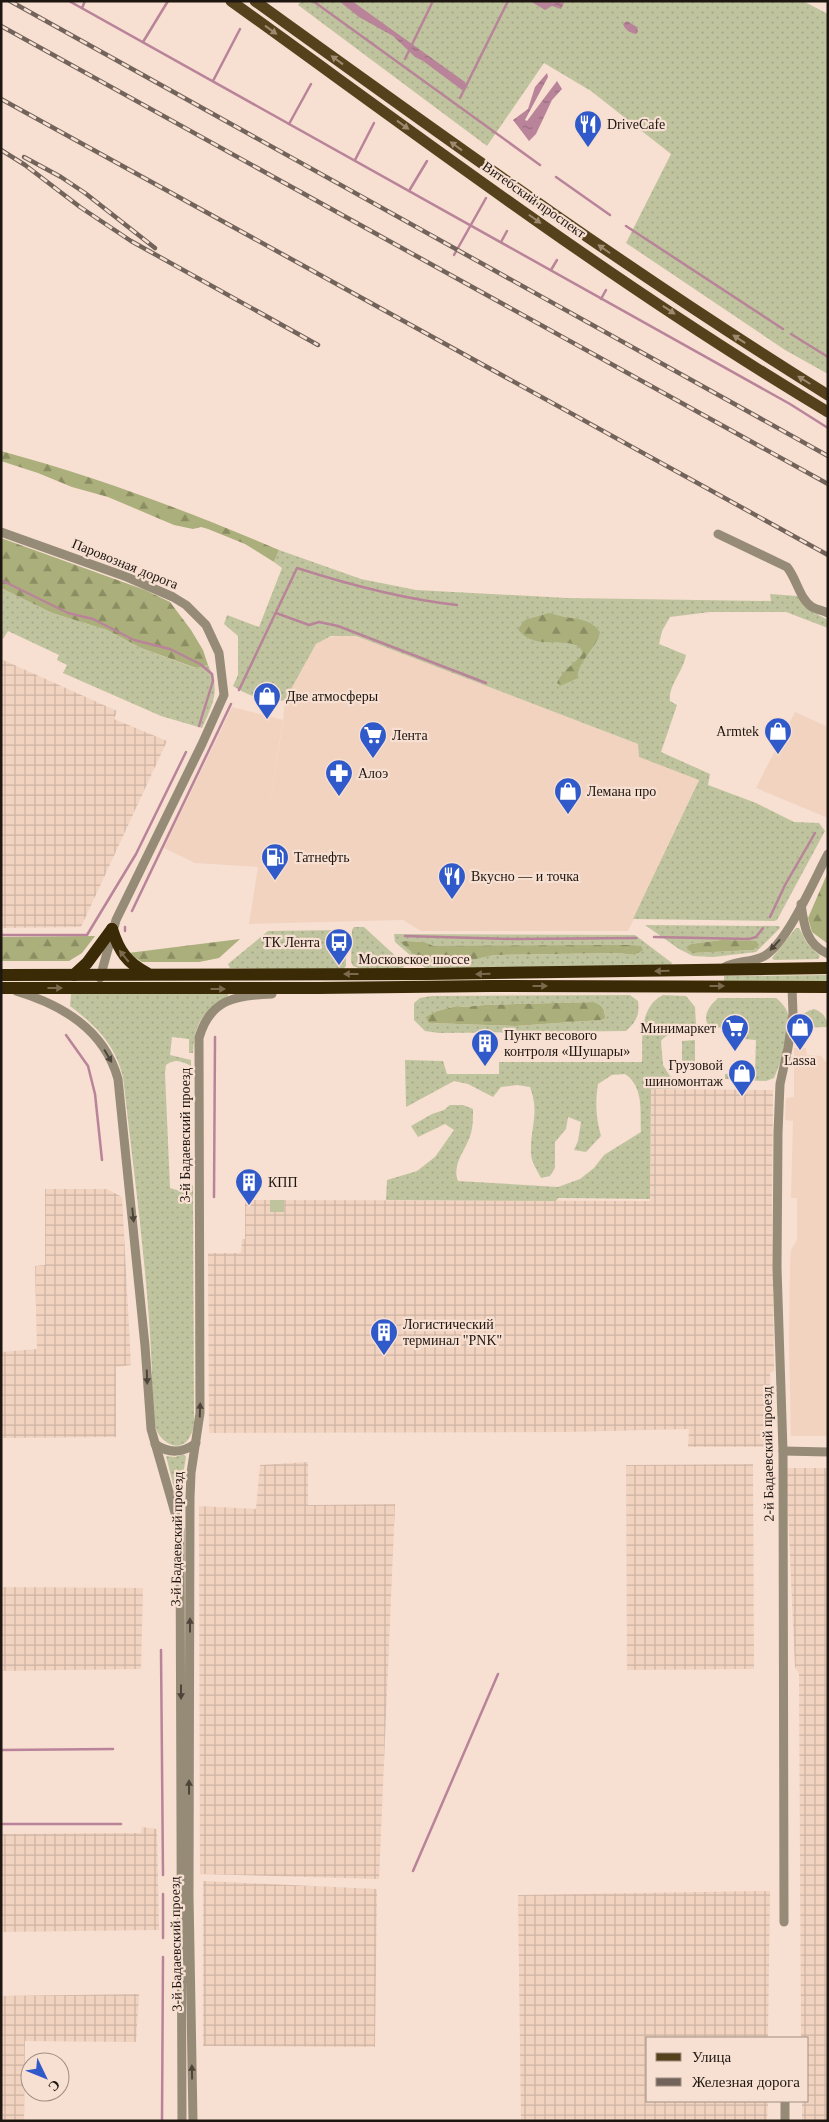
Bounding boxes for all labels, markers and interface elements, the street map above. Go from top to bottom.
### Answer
one-way arrow [264,25,278,35]
one-way arrow [330,55,344,65]
restaurant icon: DriveCafe [573,109,603,148]
place label: DriveCafe [607,117,665,132]
one-way arrow [396,120,409,130]
one-way arrow [450,142,463,152]
street label: Витебский проспект [480,159,588,241]
one-way arrow [528,214,542,224]
one-way arrow [597,244,611,254]
one-way arrow [663,306,676,315]
one-way arrow [733,335,746,344]
one-way arrow [798,376,811,385]
street label: Паровозная дорога [70,536,181,592]
shop icon: Две атмосферы [252,681,282,720]
place label: Две атмосферы [286,689,379,704]
shop icon: Armtek [763,716,793,755]
supermarket icon: Лента [358,720,388,759]
place label: Armtek [716,724,759,739]
place label: Лента [392,728,428,743]
pharmacy icon: Алоэ [324,758,354,797]
place label: Алоэ [358,766,388,781]
shop icon: Лемана про [553,776,583,815]
place label: Лемана про [587,784,656,799]
fuel station icon: Татнефть [260,842,290,881]
place label: Татнефть [294,850,350,865]
restaurant icon: Вкусно — и точка [437,861,467,900]
place label: Вкусно — и точка [471,869,580,884]
bus stop icon: ТК Лента [324,927,354,966]
place label: ТК Лента [263,935,321,950]
one-way arrow [769,939,781,951]
one-way arrow [119,950,130,963]
street label: Московское шоссе [358,952,470,967]
one-way arrow [654,967,670,975]
one-way arrow [342,970,358,978]
one-way arrow [475,970,491,978]
one-way arrow [532,982,548,990]
one-way arrow [709,982,725,990]
one-way arrow [47,984,63,992]
one-way arrow [210,984,226,992]
shop icon: Lassa [785,1012,815,1051]
supermarket icon: Минимаркет [720,1013,750,1052]
place label: Минимаркет [640,1021,716,1036]
building icon: Пункт весового контроля «Шушары» [470,1028,500,1067]
place label: Пункт весового контроля «Шушары» [504,1028,630,1059]
one-way arrow [104,1049,113,1062]
place label: Lassa [784,1053,817,1068]
place label: Грузовой шиномонтаж [645,1058,724,1089]
shop icon: Грузовой шиномонтаж [727,1058,757,1097]
street label: 3-й Бадаевский проезд [178,1068,193,1202]
building icon: КПП [234,1167,264,1206]
place label: КПП [268,1175,298,1190]
one-way arrow [129,1207,137,1223]
building icon: Логистический терминал "PNK" [369,1317,399,1356]
place label: Логистический терминал "PNK" [403,1317,502,1348]
one-way arrow [143,1369,151,1385]
street label: 2-й Бадаевский проезд [759,1386,777,1522]
one-way arrow [196,1402,204,1418]
street label: 3-й Бадаевский проезд [168,1471,186,1607]
one-way arrow [186,1616,194,1632]
one-way arrow [177,1685,185,1701]
one-way arrow [185,1779,193,1795]
street label: 3-й Бадаевский проезд [167,1876,185,2012]
legend [646,2037,809,2102]
text: Улица [692,2049,731,2065]
north arrow [20,2052,70,2102]
one-way arrow [188,2064,196,2080]
text: Железная дорога [692,2074,800,2090]
text: С [45,2077,63,2094]

